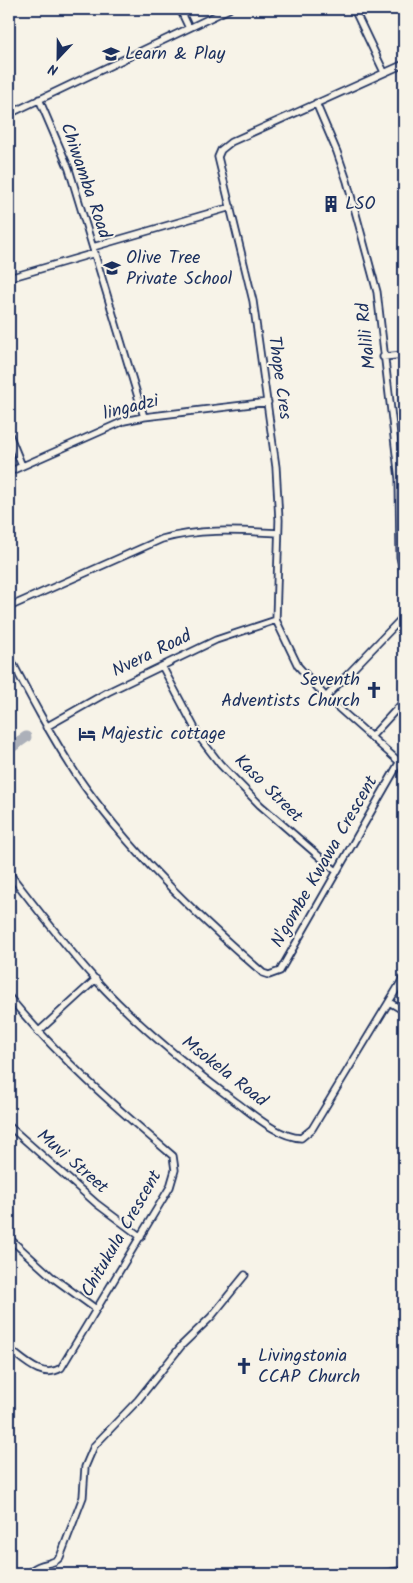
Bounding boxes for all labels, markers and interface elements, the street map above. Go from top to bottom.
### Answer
north arrow [32,32,82,82]
place label: Learn & Play [125,40,226,69]
school or university icon: Learn & Play [101,44,121,64]
text: N [45,57,62,81]
street label: Chiwamba Road [52,119,119,244]
place label: LSO [345,190,375,219]
building icon: LSO [321,194,341,214]
place label: Olive Tree Private School [126,244,233,294]
school or university icon: Olive Tree Private School [102,258,122,278]
street label: Malili Rd [349,300,385,371]
street label: Thope Cres [259,334,299,422]
street label: lingadzi [100,387,163,429]
street label: Nvera Road [107,622,198,686]
place label: Seventh Adventists Church [221,666,360,716]
church icon: Seventh Adventists Church [364,680,384,700]
place label: Majestic cottage [101,720,226,749]
hotel icon: Majestic cottage [77,724,97,744]
street label: Kaso Street [227,748,310,831]
street label: N'gombe Kwawa Crescent [264,770,387,954]
street label: Msokela Road [175,1029,274,1116]
street label: Muvi Street [29,1122,115,1202]
street label: Chitukula Crescent [74,1164,171,1303]
place label: Livingstonia CCAP Church [258,1342,360,1392]
church icon: Livingstonia CCAP Church [234,1356,254,1376]

